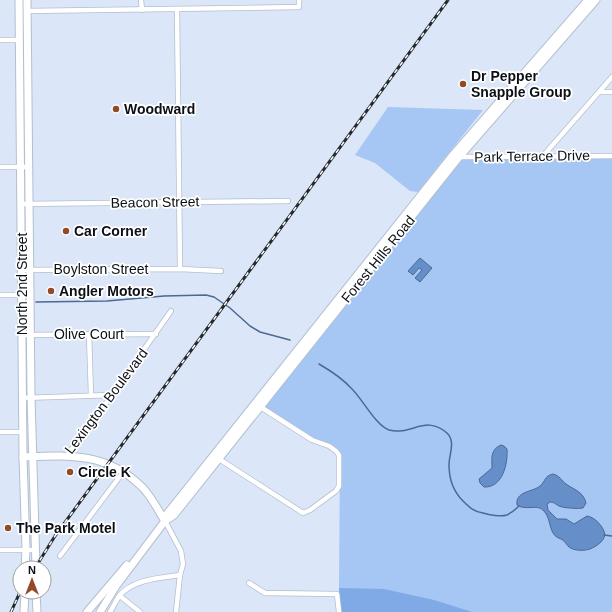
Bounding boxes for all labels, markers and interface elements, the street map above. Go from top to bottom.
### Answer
place label: Dr Pepper Snapple Group [471,68,571,100]
marker: Dr Pepper Snapple Group [458,79,468,89]
place label: Woodward [124,101,195,117]
marker: Woodward [111,104,121,114]
street label: Park Terrace Drive [474,147,590,165]
street label: Beacon Street [110,193,200,211]
street label: Forest Hills Road [338,212,418,306]
place label: Car Corner [74,223,148,239]
marker: Car Corner [61,226,71,236]
street label: North 2nd Street [14,233,30,335]
street label: Boylston Street [54,261,149,277]
place label: Angler Motors [59,283,154,299]
marker: Angler Motors [46,286,56,296]
street label: Olive Court [54,326,124,342]
street label: Lexington Boulevard [61,345,151,457]
place label: Circle K [78,464,131,480]
marker: Circle K [65,467,75,477]
place label: The Park Motel [16,520,116,536]
marker: The Park Motel [3,523,13,533]
north arrow [12,560,52,600]
text: N [28,564,36,576]

